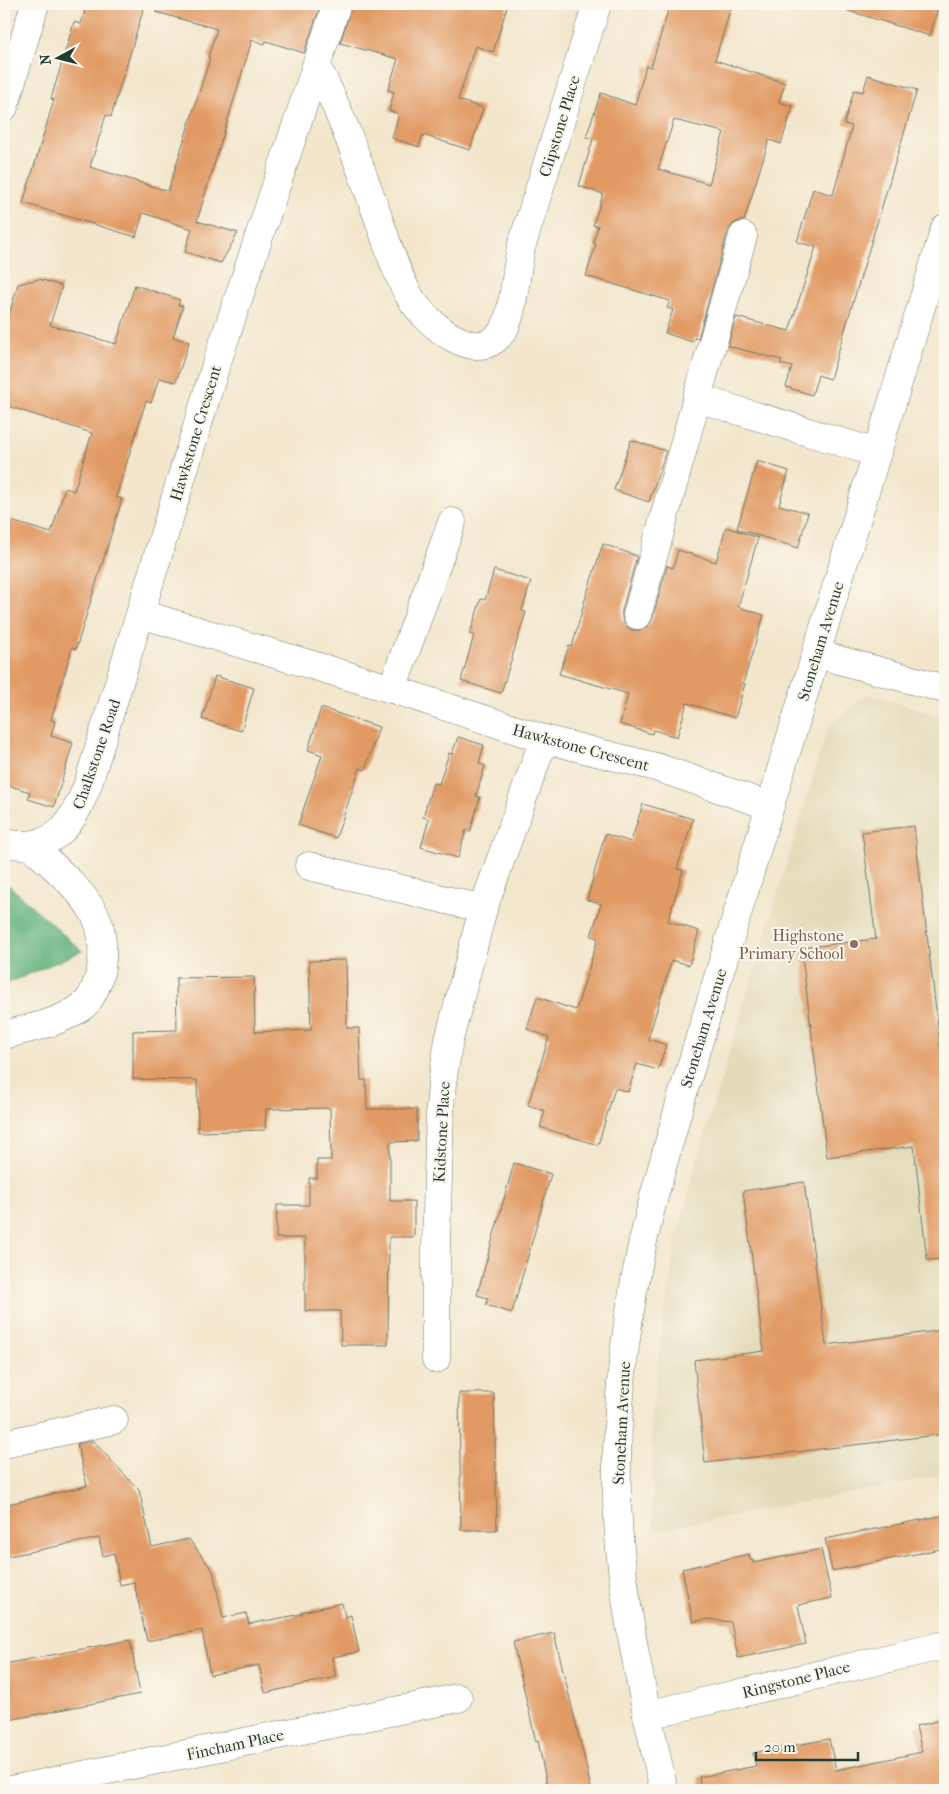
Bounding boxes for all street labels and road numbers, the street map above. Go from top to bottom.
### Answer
street label: Clipstone Place [535,73,584,179]
street label: Hawkstone Crescent [166,363,225,503]
street label: Stoneham Avenue [793,579,848,703]
street label: Chalkstone Road [69,696,124,812]
street label: Hawkstone Crescent [510,720,652,775]
street label: Stoneham Avenue [676,966,731,1090]
street label: Kidstone Place [429,1081,454,1183]
street label: Stoneham Avenue [609,1361,634,1485]
street label: Ringstone Place [740,1657,852,1702]
street label: Fincham Place [185,1725,286,1764]

